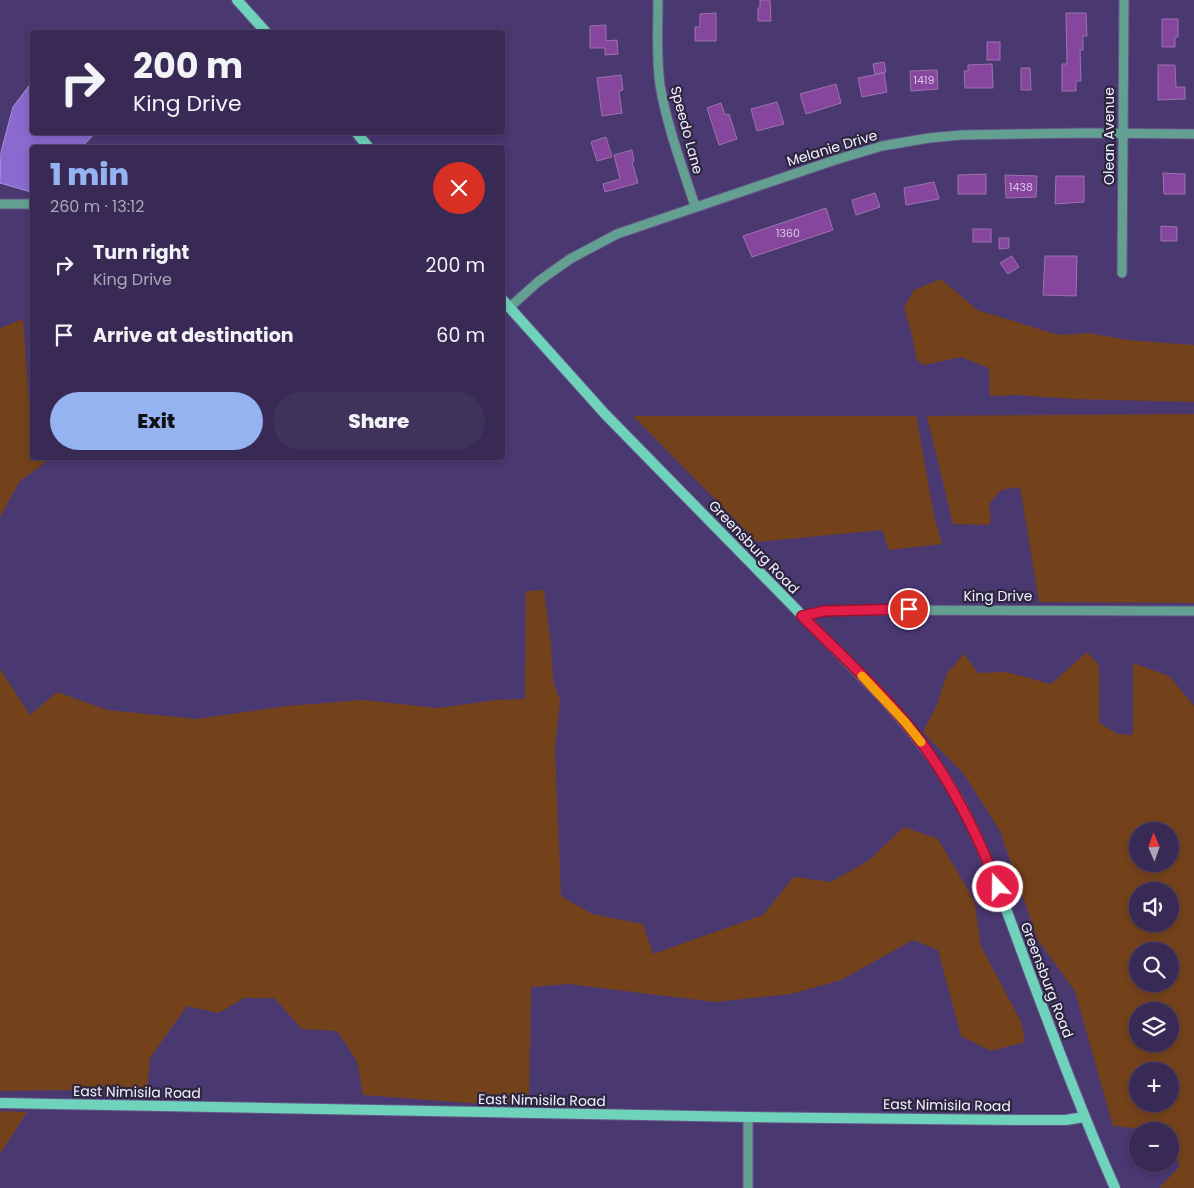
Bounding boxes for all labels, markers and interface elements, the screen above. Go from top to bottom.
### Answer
text: 200 m [133,41,243,90]
icon: right [50,50,115,115]
house number: 1419 [914,72,935,88]
street label: Speedo Lane [666,84,708,177]
street label: Olean Avenue [1099,87,1119,185]
text: King Drive [133,88,242,119]
street label: Melanie Drive [784,125,880,171]
text: 1 min [50,153,129,196]
button: close [433,162,485,214]
house number: 1438 [1009,179,1033,195]
text: 260 m · 13:12 [50,195,144,218]
house number: 1360 [776,225,800,241]
text: Turn right [93,239,189,266]
icon: right [50,251,78,279]
text: 200 m [426,252,485,279]
text: King Drive [93,268,172,291]
icon: arrive [50,321,78,349]
text: Arrive at destination [93,322,294,349]
text: 60 m [436,322,485,349]
button: Exit [50,392,263,450]
button: Share [273,392,485,450]
street label: Greensburg Road [704,496,804,598]
street label: King Drive [963,586,1033,606]
pin [888,588,930,630]
icon: arrive [895,595,923,623]
north arrow [1129,822,1179,872]
map controls [1129,822,1179,1172]
position arrow [971,860,1023,912]
button: sound [1129,882,1179,932]
street label: Greensburg Road [1016,919,1078,1041]
button: search [1129,942,1179,992]
button: layers [1129,1002,1179,1052]
button: + [1129,1062,1179,1112]
street label: East Nimisila Road [73,1081,201,1103]
street label: East Nimisila Road [478,1089,606,1111]
street label: East Nimisila Road [883,1094,1011,1116]
button: − [1129,1122,1179,1172]

